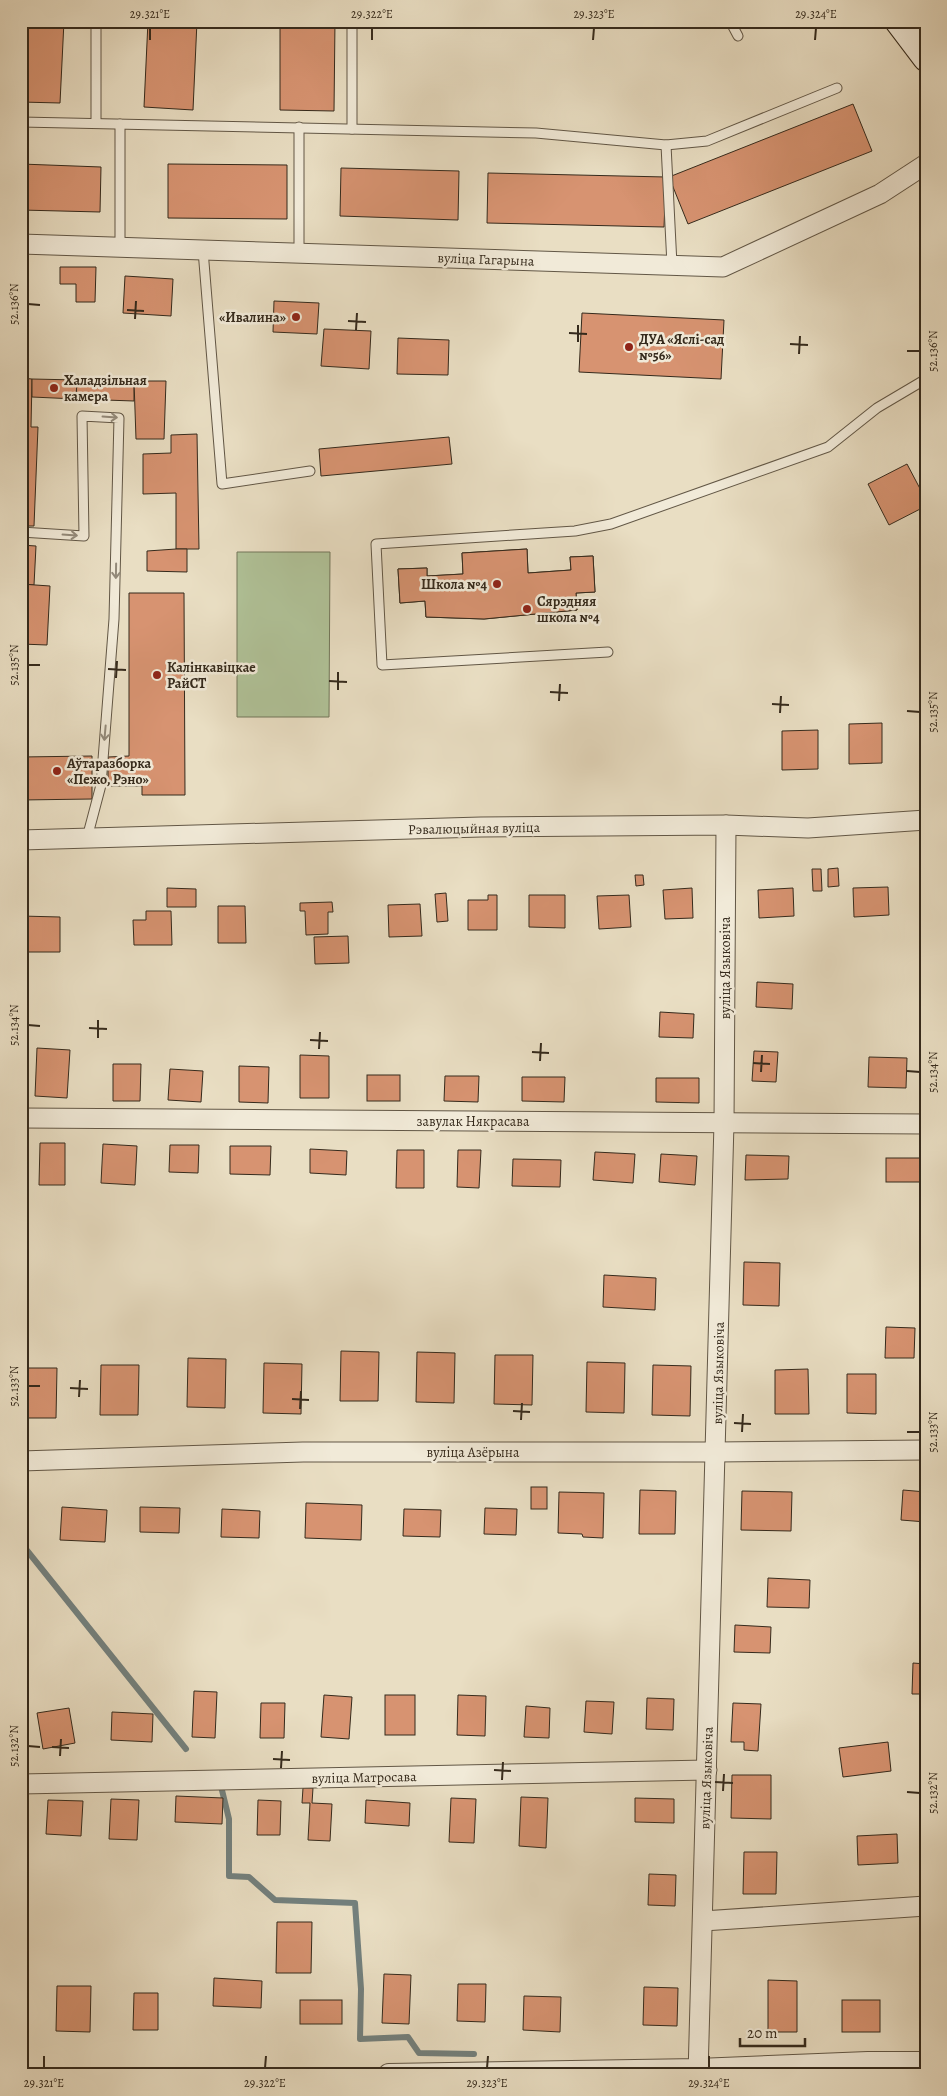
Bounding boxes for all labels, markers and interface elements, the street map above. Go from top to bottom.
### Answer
text: 29.321°E [130,6,170,22]
text: 29.322°E [351,6,393,22]
text: 29.323°E [573,6,615,22]
text: 29.324°E [795,6,837,22]
street label: вуліца Гагарына [437,248,535,271]
text: 52.136°N [6,283,22,325]
place label: «Ивалина» [219,308,286,327]
marker: «Ивалина» [290,311,302,323]
place label: ДУА «Яслі-сад №56» [639,330,724,365]
text: 52.136°N [925,330,941,372]
marker: ДУА «Яслі-сад №56» [623,341,635,353]
place label: Халадзільная камера [64,371,147,406]
marker: Халадзільная камера [48,382,60,394]
one-way arrow [102,413,118,422]
one-way arrow [62,530,78,540]
one-way arrow [111,563,120,579]
place label: Школа №4 [421,575,487,594]
marker: Школа №4 [491,578,503,590]
place label: Сярэдняя школа №4 [537,592,600,627]
marker: Сярэдняя школа №4 [521,603,533,615]
text: 52.135°N [6,644,22,686]
place label: Калінкавіцкае РайСТ [167,658,256,693]
marker: Калінкавіцкае РайСТ [151,669,163,681]
text: 52.135°N [925,691,941,733]
one-way arrow [100,725,110,741]
place label: Аўтаразборка «Пежо, Рэно» [66,754,152,789]
marker: Аўтаразборка «Пежо, Рэно» [51,765,63,777]
street label: Рэвалюцыйная вуліца [408,818,541,839]
street label: вуліца Языковіча [716,916,735,1019]
text: 52.134°N [6,1004,22,1046]
text: 52.134°N [925,1051,941,1093]
street label: завулак Някрасава [417,1112,530,1131]
street label: вуліца Языковіча [708,1321,729,1425]
text: 52.133°N [6,1365,22,1406]
text: 52.133°N [925,1411,941,1452]
street label: вуліца Азёрына [427,1443,520,1462]
text: 52.132°N [6,1725,22,1767]
street label: вуліца Языковіча [695,1726,718,1830]
street label: вуліца Матросава [311,1767,417,1788]
text: 52.132°N [925,1772,941,1814]
scale bar [740,2016,804,2048]
text: 20 m [747,2023,778,2043]
text: 29.321°E [24,2075,64,2091]
text: 29.322°E [244,2075,286,2091]
text: 29.323°E [466,2075,508,2091]
text: 29.324°E [688,2075,730,2091]

